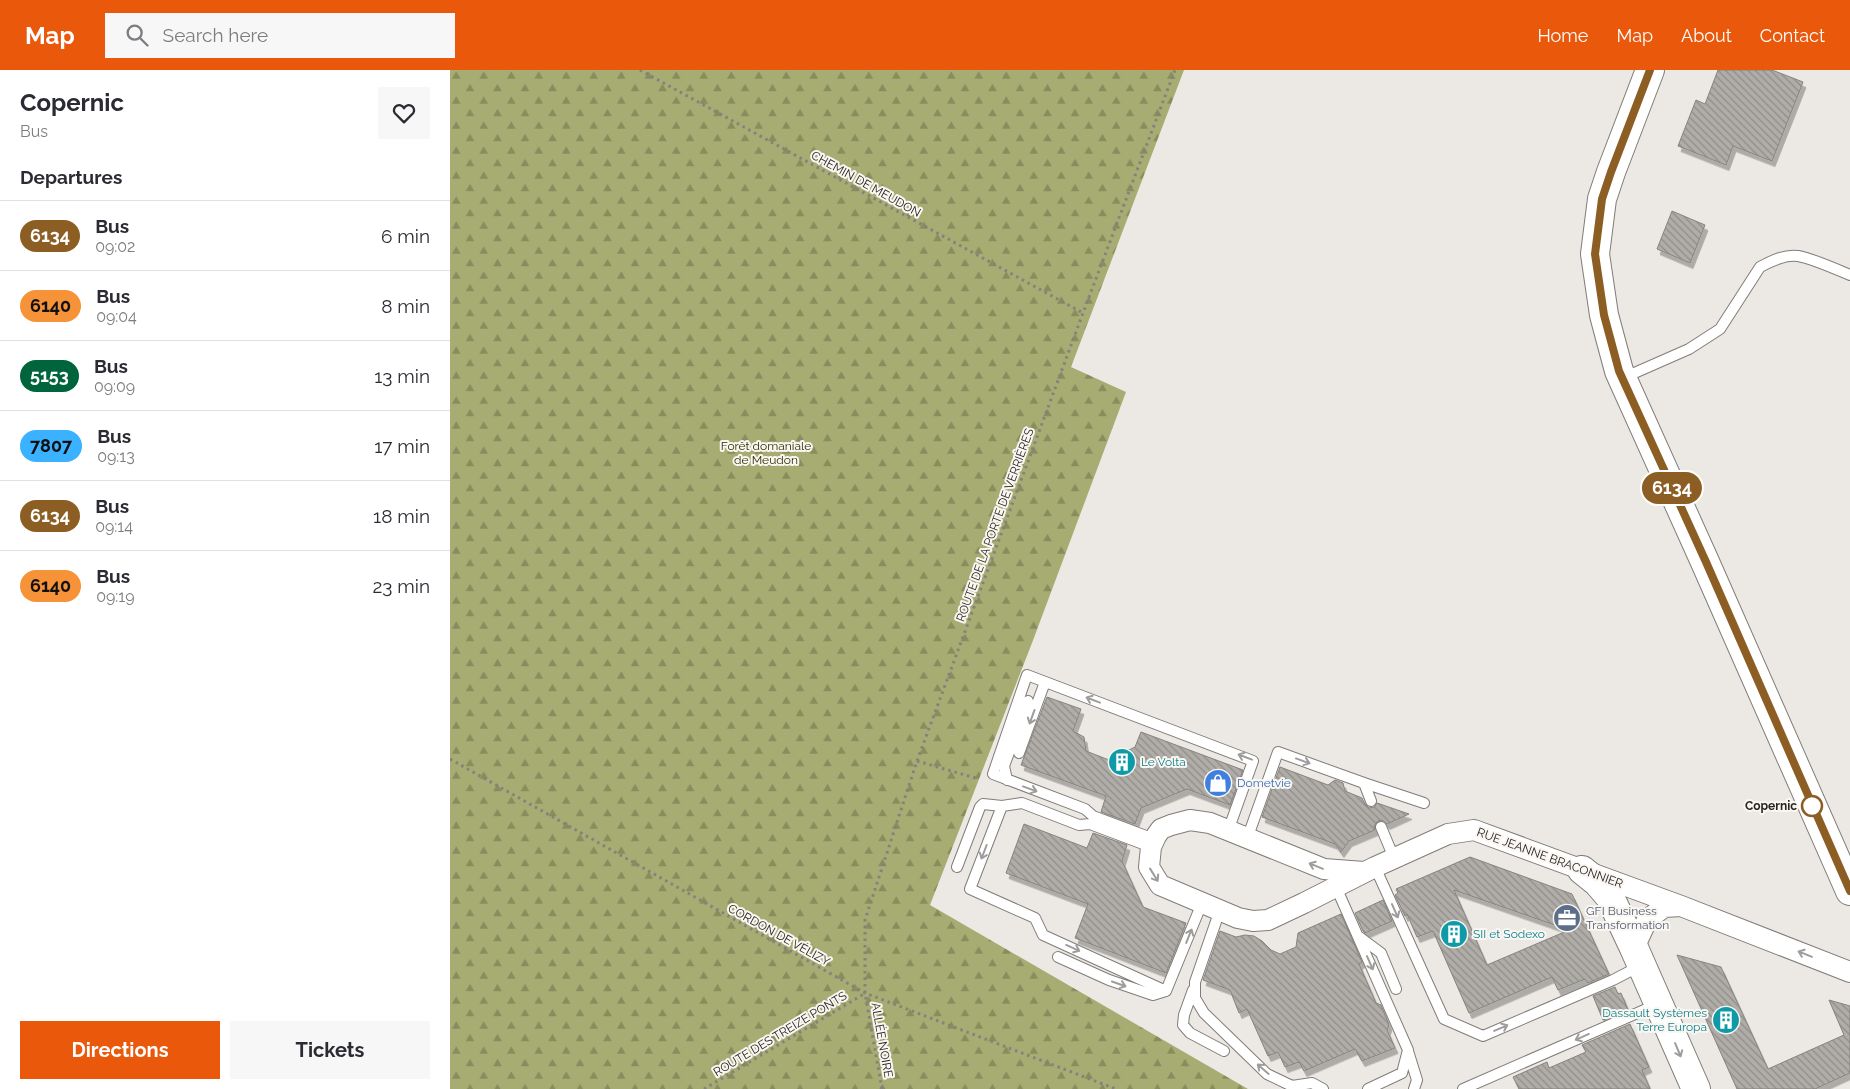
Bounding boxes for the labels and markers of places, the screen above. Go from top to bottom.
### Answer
building icon: Le Volta [1107,747,1137,777]
place label: Le Volta [1141,755,1186,769]
shop icon: Dometvie [1203,768,1233,798]
place label: Dometvie [1237,776,1291,790]
marker: Copernic [1801,795,1823,817]
place label: Copernic [1745,799,1797,813]
office icon: GFI Business Transformation [1552,903,1582,933]
place label: GFI Business Transformation [1586,904,1669,932]
building icon: SII et Sodexo [1439,919,1469,949]
place label: SII et Sodexo [1473,927,1545,941]
building icon: Dassault Systèmes Terre Europa [1711,1005,1741,1035]
place label: Dassault Systèmes Terre Europa [1602,1006,1707,1034]

